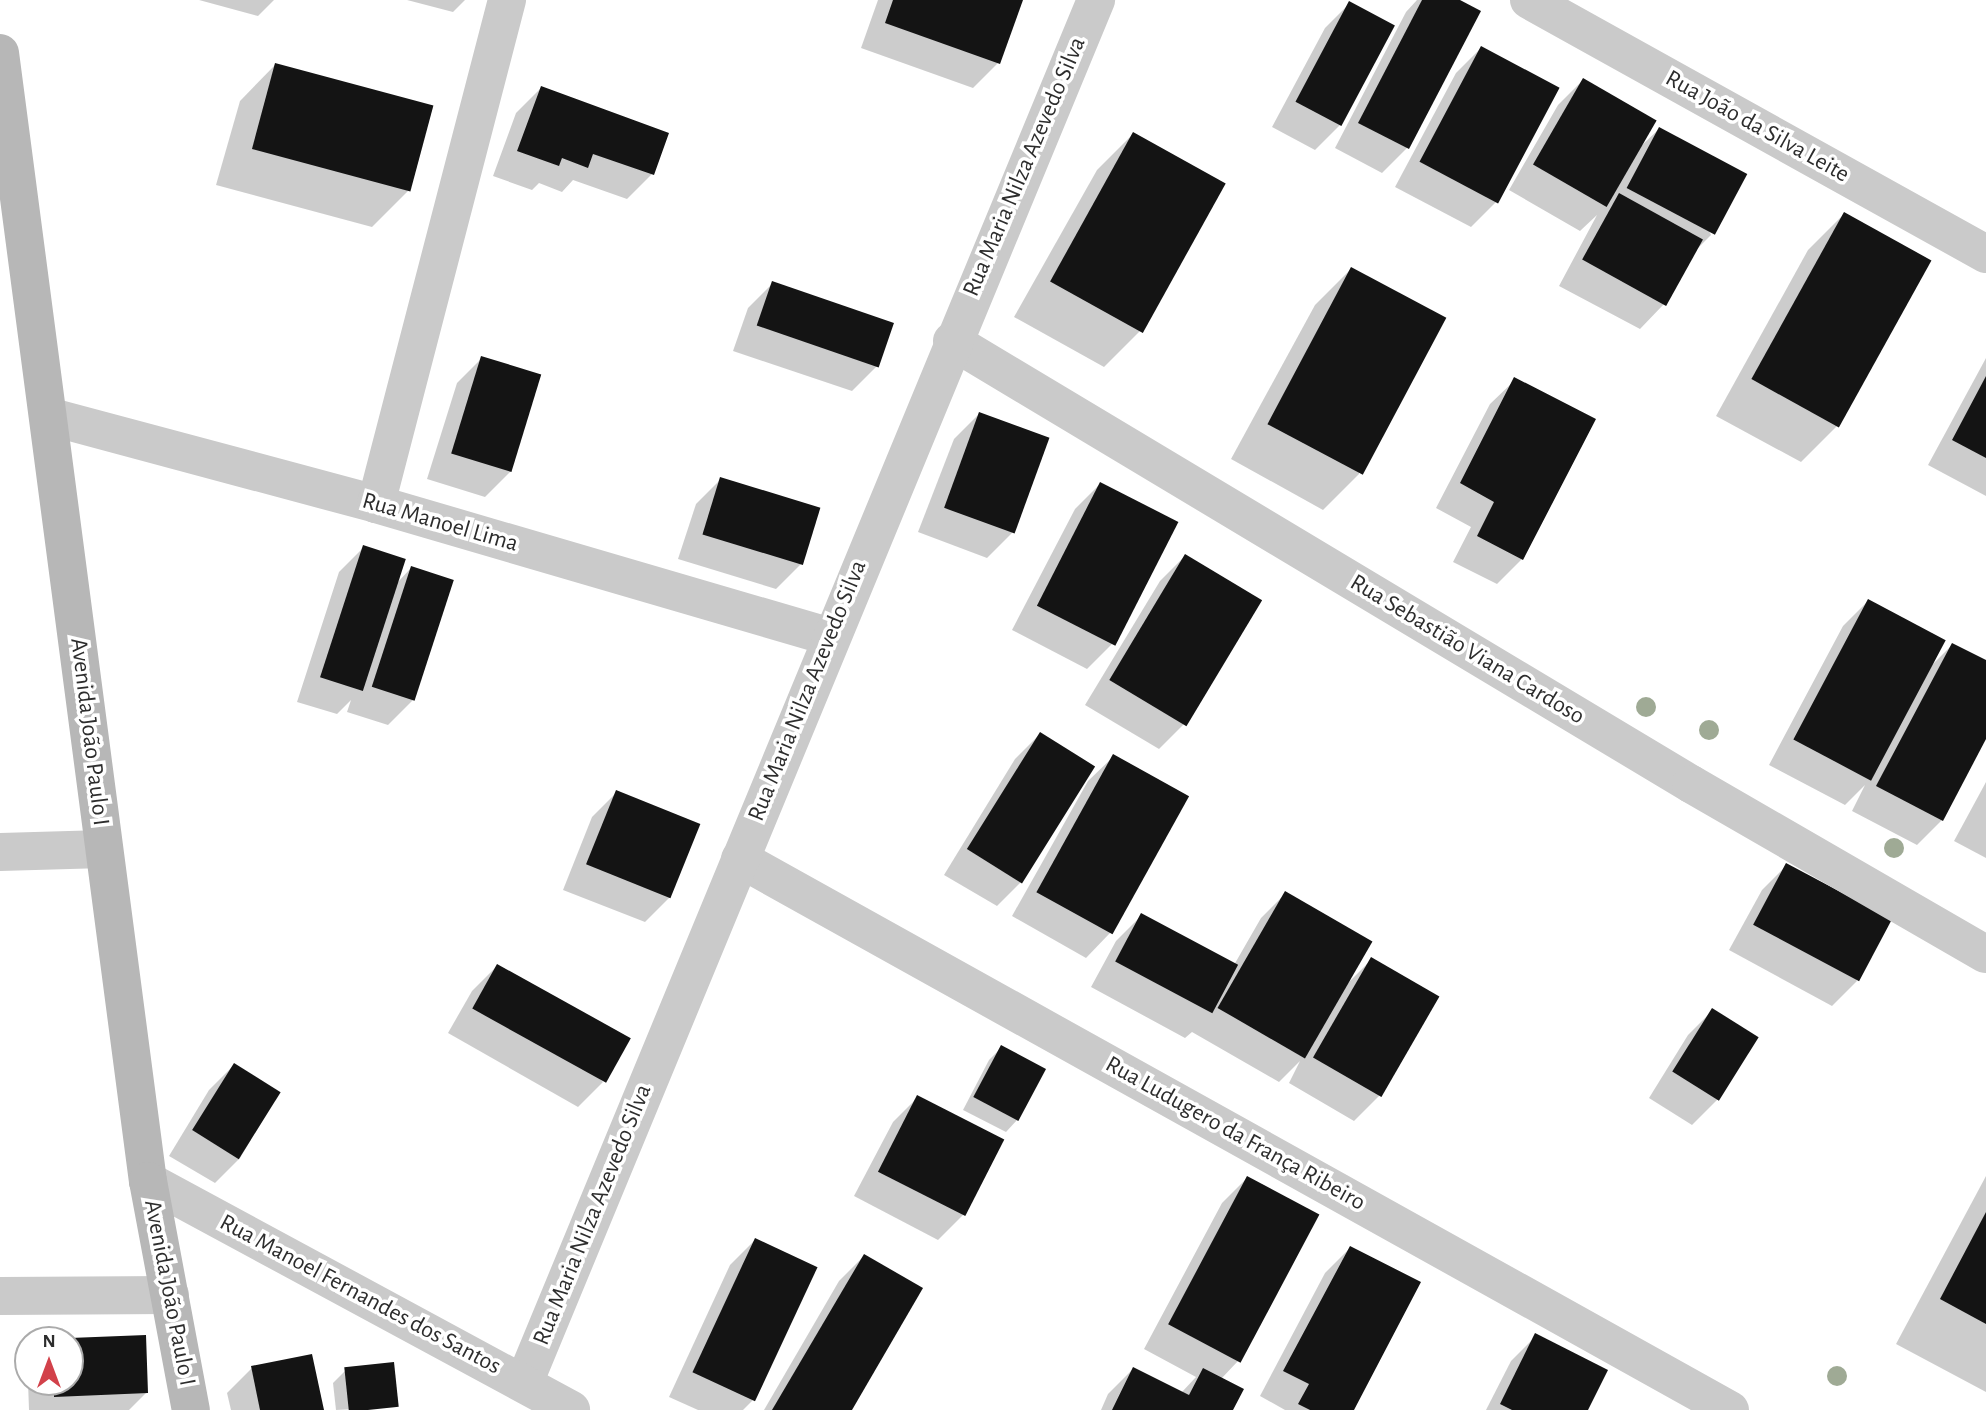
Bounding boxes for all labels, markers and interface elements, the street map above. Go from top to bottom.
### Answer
street label: Rua Maria Nilza Azevedo Silva [957,33,1093,301]
street label: Rua João da Silva Leite [1660,64,1854,190]
street label: Rua Manoel Lima [359,487,521,559]
street label: Rua Maria Nilza Azevedo Silva [742,556,874,826]
street label: Rua Sebastião Viana Cardoso [1345,569,1589,731]
street label: Avenida João Paulo I [63,637,115,827]
street label: Rua Ludugero da França Ribeiro [1100,1050,1370,1218]
street label: Rua Maria Nilza Azevedo Silva [527,1080,659,1350]
street label: Avenida João Paulo I [137,1198,201,1388]
street label: Rua Manoel Fernandes dos Santos [215,1209,505,1381]
north arrow [14,1326,84,1396]
text: N [42,1332,56,1351]

